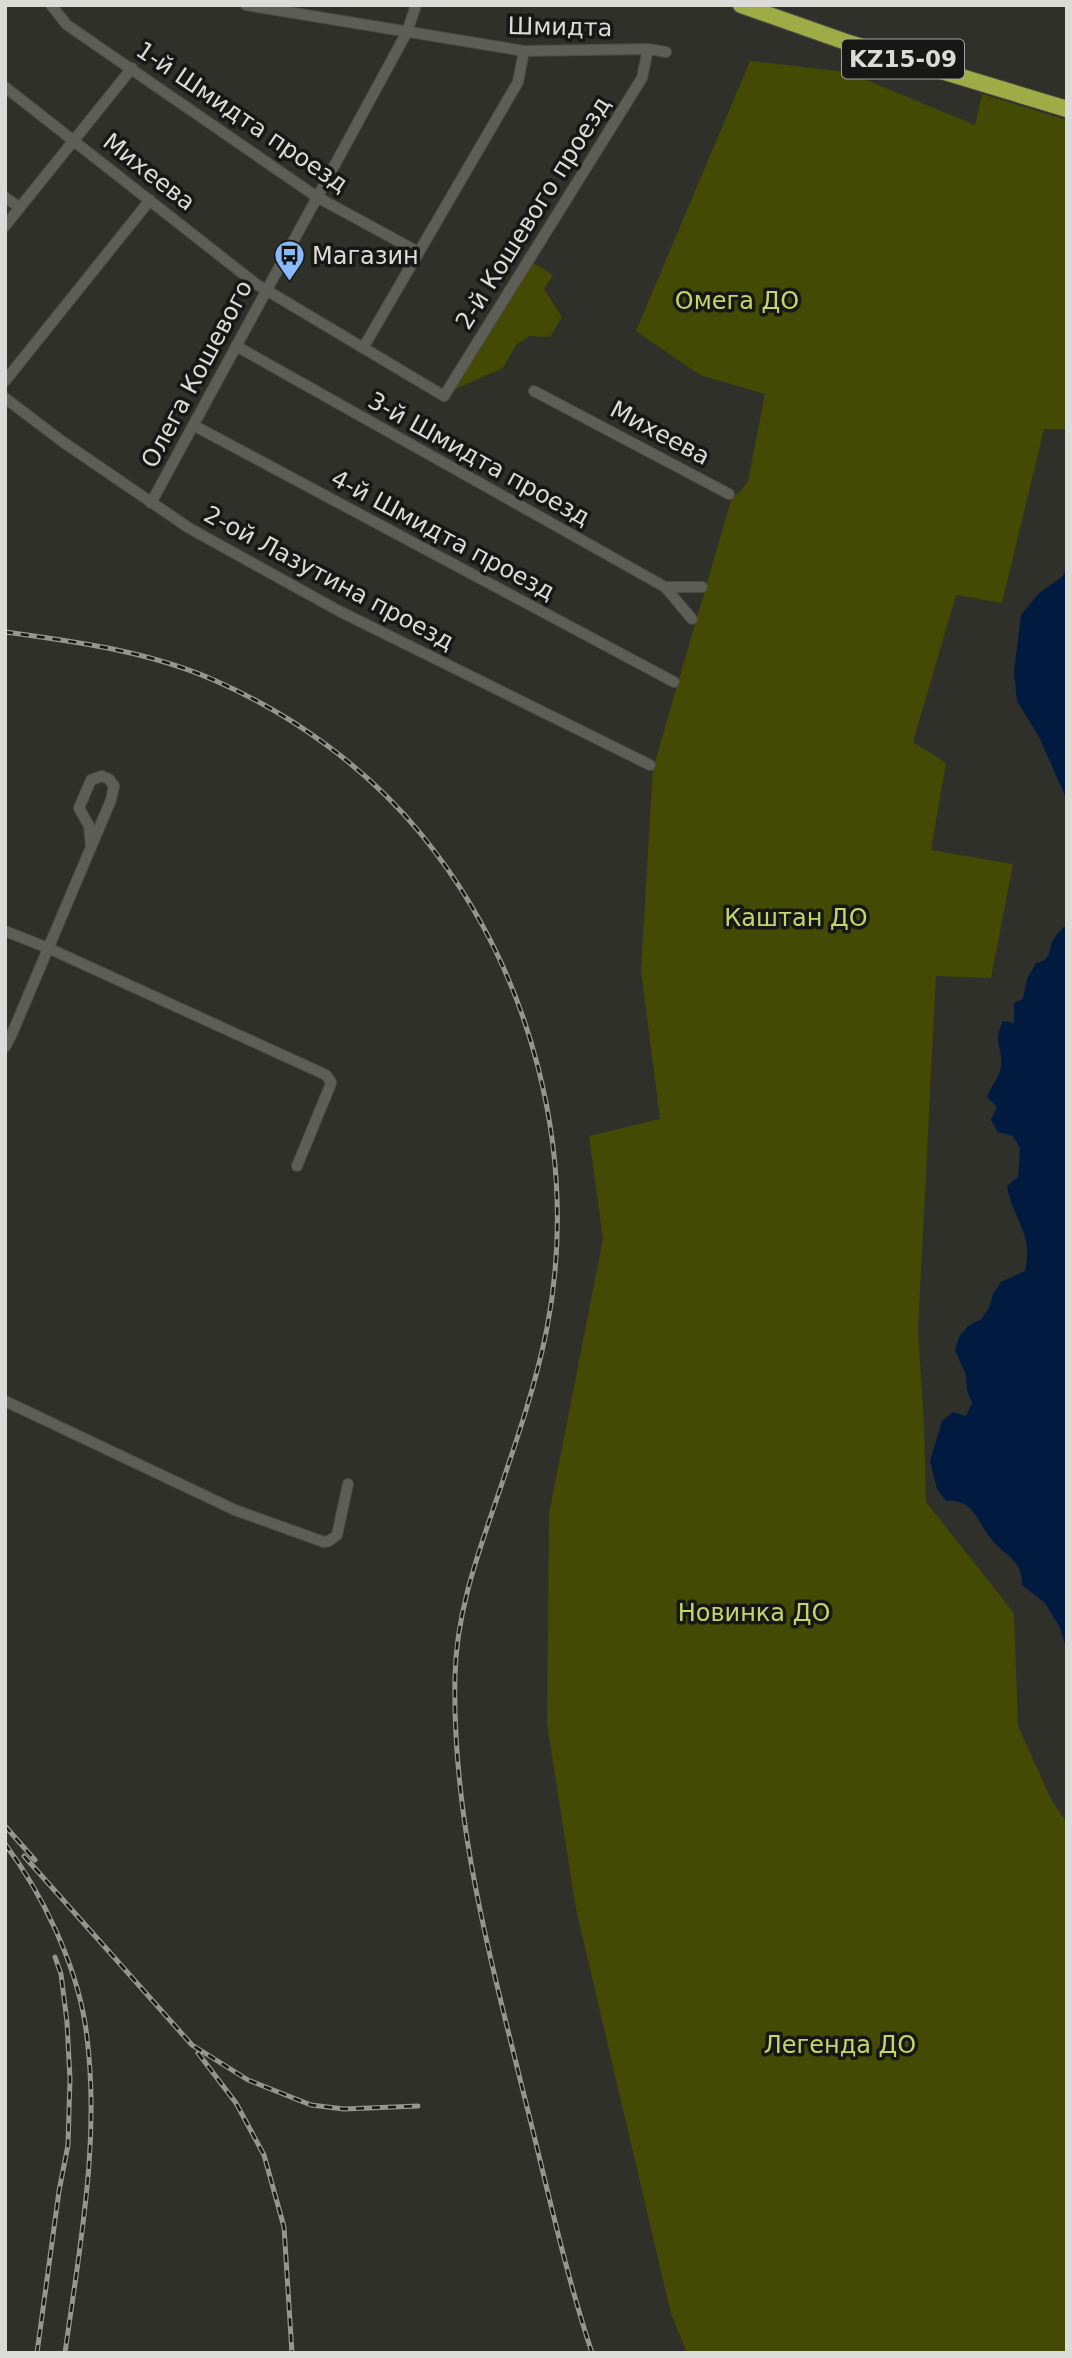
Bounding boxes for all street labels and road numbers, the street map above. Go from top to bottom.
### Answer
street label: Шмидта [507,12,613,42]
street label: 1-й Шмидта проезд [131,36,353,198]
road number: KZ15-09 [842,40,964,78]
street label: 2-й Кошевого проезд [450,91,616,335]
street label: Михеева [97,127,201,217]
street label: Олега Кошевого [136,275,258,473]
street label: 3-й Шмидта проезд [363,386,595,532]
street label: Михеева [605,395,715,471]
street label: 4-й Шмидта проезд [326,464,560,606]
street label: 2-ой Лазутина проезд [199,500,459,656]

